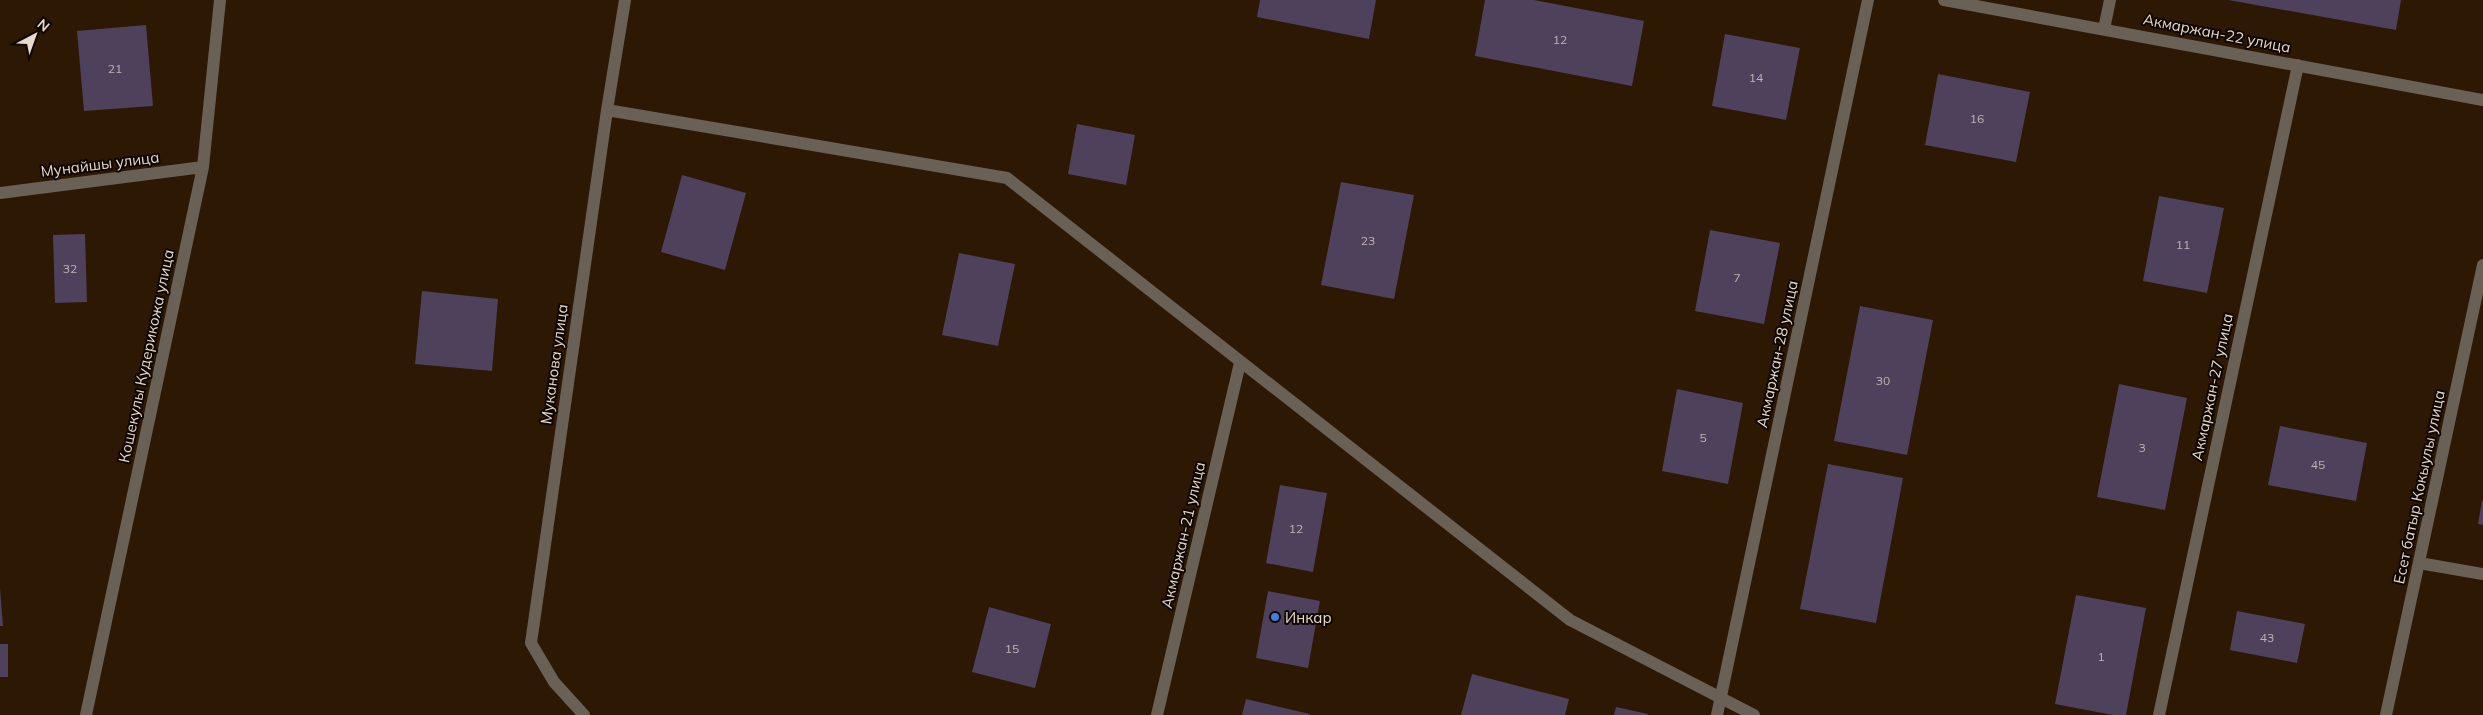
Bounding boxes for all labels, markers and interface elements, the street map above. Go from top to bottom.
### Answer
street label: Акмаржан-22 улица [2142,9,2292,57]
north arrow [10,10,60,60]
text: N [34,15,53,35]
house number: 12 [1553,32,1567,47]
house number: 21 [108,61,122,76]
house number: 14 [1749,70,1763,85]
house number: 16 [1970,111,1984,126]
street label: Мунайшы улица [40,147,160,181]
house number: 23 [1361,233,1375,248]
house number: 11 [2176,237,2190,252]
street label: Кошекулы Кудерикожа улица [114,248,178,464]
house number: 32 [63,261,77,276]
house number: 7 [1733,270,1741,285]
street label: Акмаржан-28 улица [1752,279,1802,429]
street label: Муканова улица [536,303,572,425]
street label: Акмаржан-27 улица [2187,312,2237,462]
house number: 30 [1876,373,1890,388]
street label: Есет батыр Кокыулы улица [2389,389,2449,585]
house number: 5 [1699,430,1707,445]
house number: 3 [2138,440,2146,455]
house number: 45 [2311,457,2325,472]
street label: Акмаржан-21 улица [1157,460,1209,610]
house number: 12 [1289,521,1303,536]
place label: Инкар [1285,608,1332,627]
marker: Инкар [1269,611,1281,623]
house number: 43 [2260,630,2274,645]
house number: 15 [1005,641,1019,656]
house number: 1 [2097,649,2105,664]

